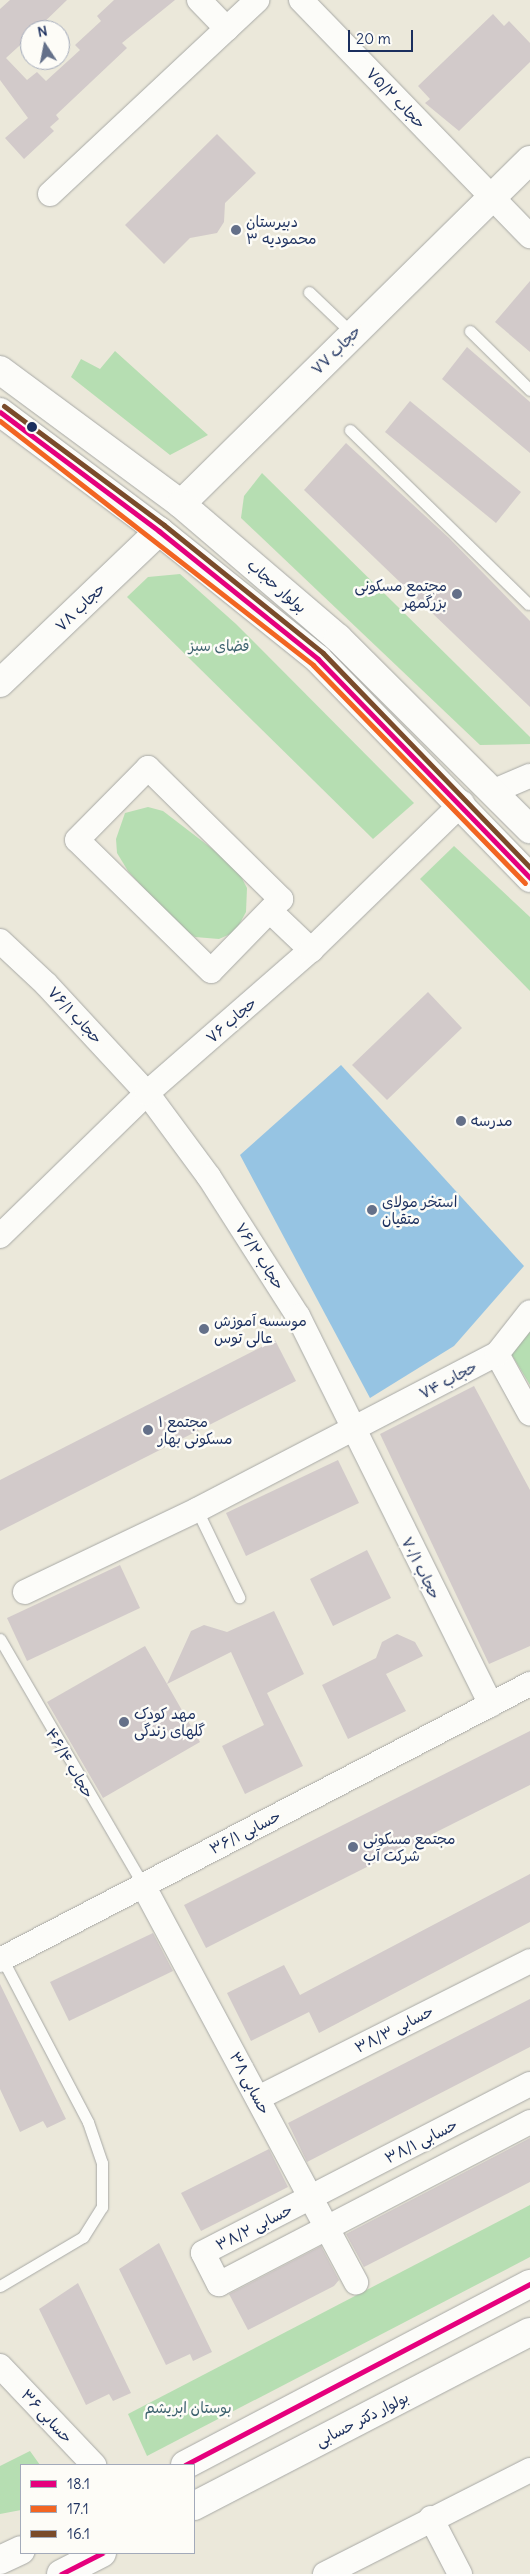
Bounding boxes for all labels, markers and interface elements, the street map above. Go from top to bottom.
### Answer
north arrow [20,20,70,70]
scale bar [350,20,415,52]
text: N [36,21,49,41]
text: 20 m [356,29,391,48]
street label: حجاب ۷۵/۲ [363,64,429,132]
place label: دبیرستان محمودیه ۳ [246,212,317,247]
marker: دبیرستان محمودیه ۳ [230,224,242,236]
street label: حجاب ۷۷ [308,322,364,378]
unlabelled marker [27,422,37,432]
street label: بولوار حجاب [244,555,310,617]
place label: مجتمع مسکونی بزرگمهر [354,576,447,611]
street label: حجاب ۷۸ [51,579,109,635]
marker: مجتمع مسکونی بزرگمهر [451,588,463,600]
park label: فضای سبز [189,637,249,655]
street label: حجاب ۷۶/۱ [44,983,106,1047]
street label: حجاب ۷۶ [202,993,260,1047]
place label: مدرسه [471,1112,512,1130]
marker: مدرسه [455,1115,467,1127]
place label: استخر مولای متقیان [382,1192,457,1227]
marker: استخر مولای متقیان [366,1204,378,1216]
street label: حجاب ۷۶/۲ [232,1219,288,1293]
place label: موسسه آموزش عالی توس [214,1311,307,1346]
marker: موسسه آموزش عالی توس [198,1323,210,1335]
street label: حجاب ۷۴ [416,1357,480,1403]
place label: ۱ مجتمع مسکونی بهار [158,1412,232,1447]
marker: ۱ مجتمع مسکونی بهار [142,1424,154,1436]
street label: حجاب ۷۰/۱ [398,1534,444,1602]
place label: مهد کودک گلهای زندگی [134,1704,205,1739]
marker: مهد کودک گلهای زندگی [118,1716,130,1728]
street label: حجاب ۴۶/۴ [42,1725,98,1801]
street label: حسابی ۳۶/۱ [206,1806,284,1858]
place label: مجتمع مسکونی شرکت آب [363,1829,456,1864]
marker: مجتمع مسکونی شرکت آب [347,1841,359,1853]
street label: حسابی ۳۸/۳ [352,2002,436,2056]
street label: حسابی ۳۸ [226,2049,274,2117]
street label: حسابی ۳۸/۱ [382,2115,460,2167]
street label: حسابی ۳۸/۲ [213,2200,295,2254]
street label: حسابی ۳۶ [18,2386,76,2446]
street label: بولوار دکتر حسابی [312,2388,412,2450]
park label: بوستان ابریشم [144,2399,232,2417]
legend [20,2464,195,2554]
text: 18.1 [67,2474,90,2493]
text: 17.1 [67,2499,89,2518]
text: 16.1 [67,2524,90,2543]

